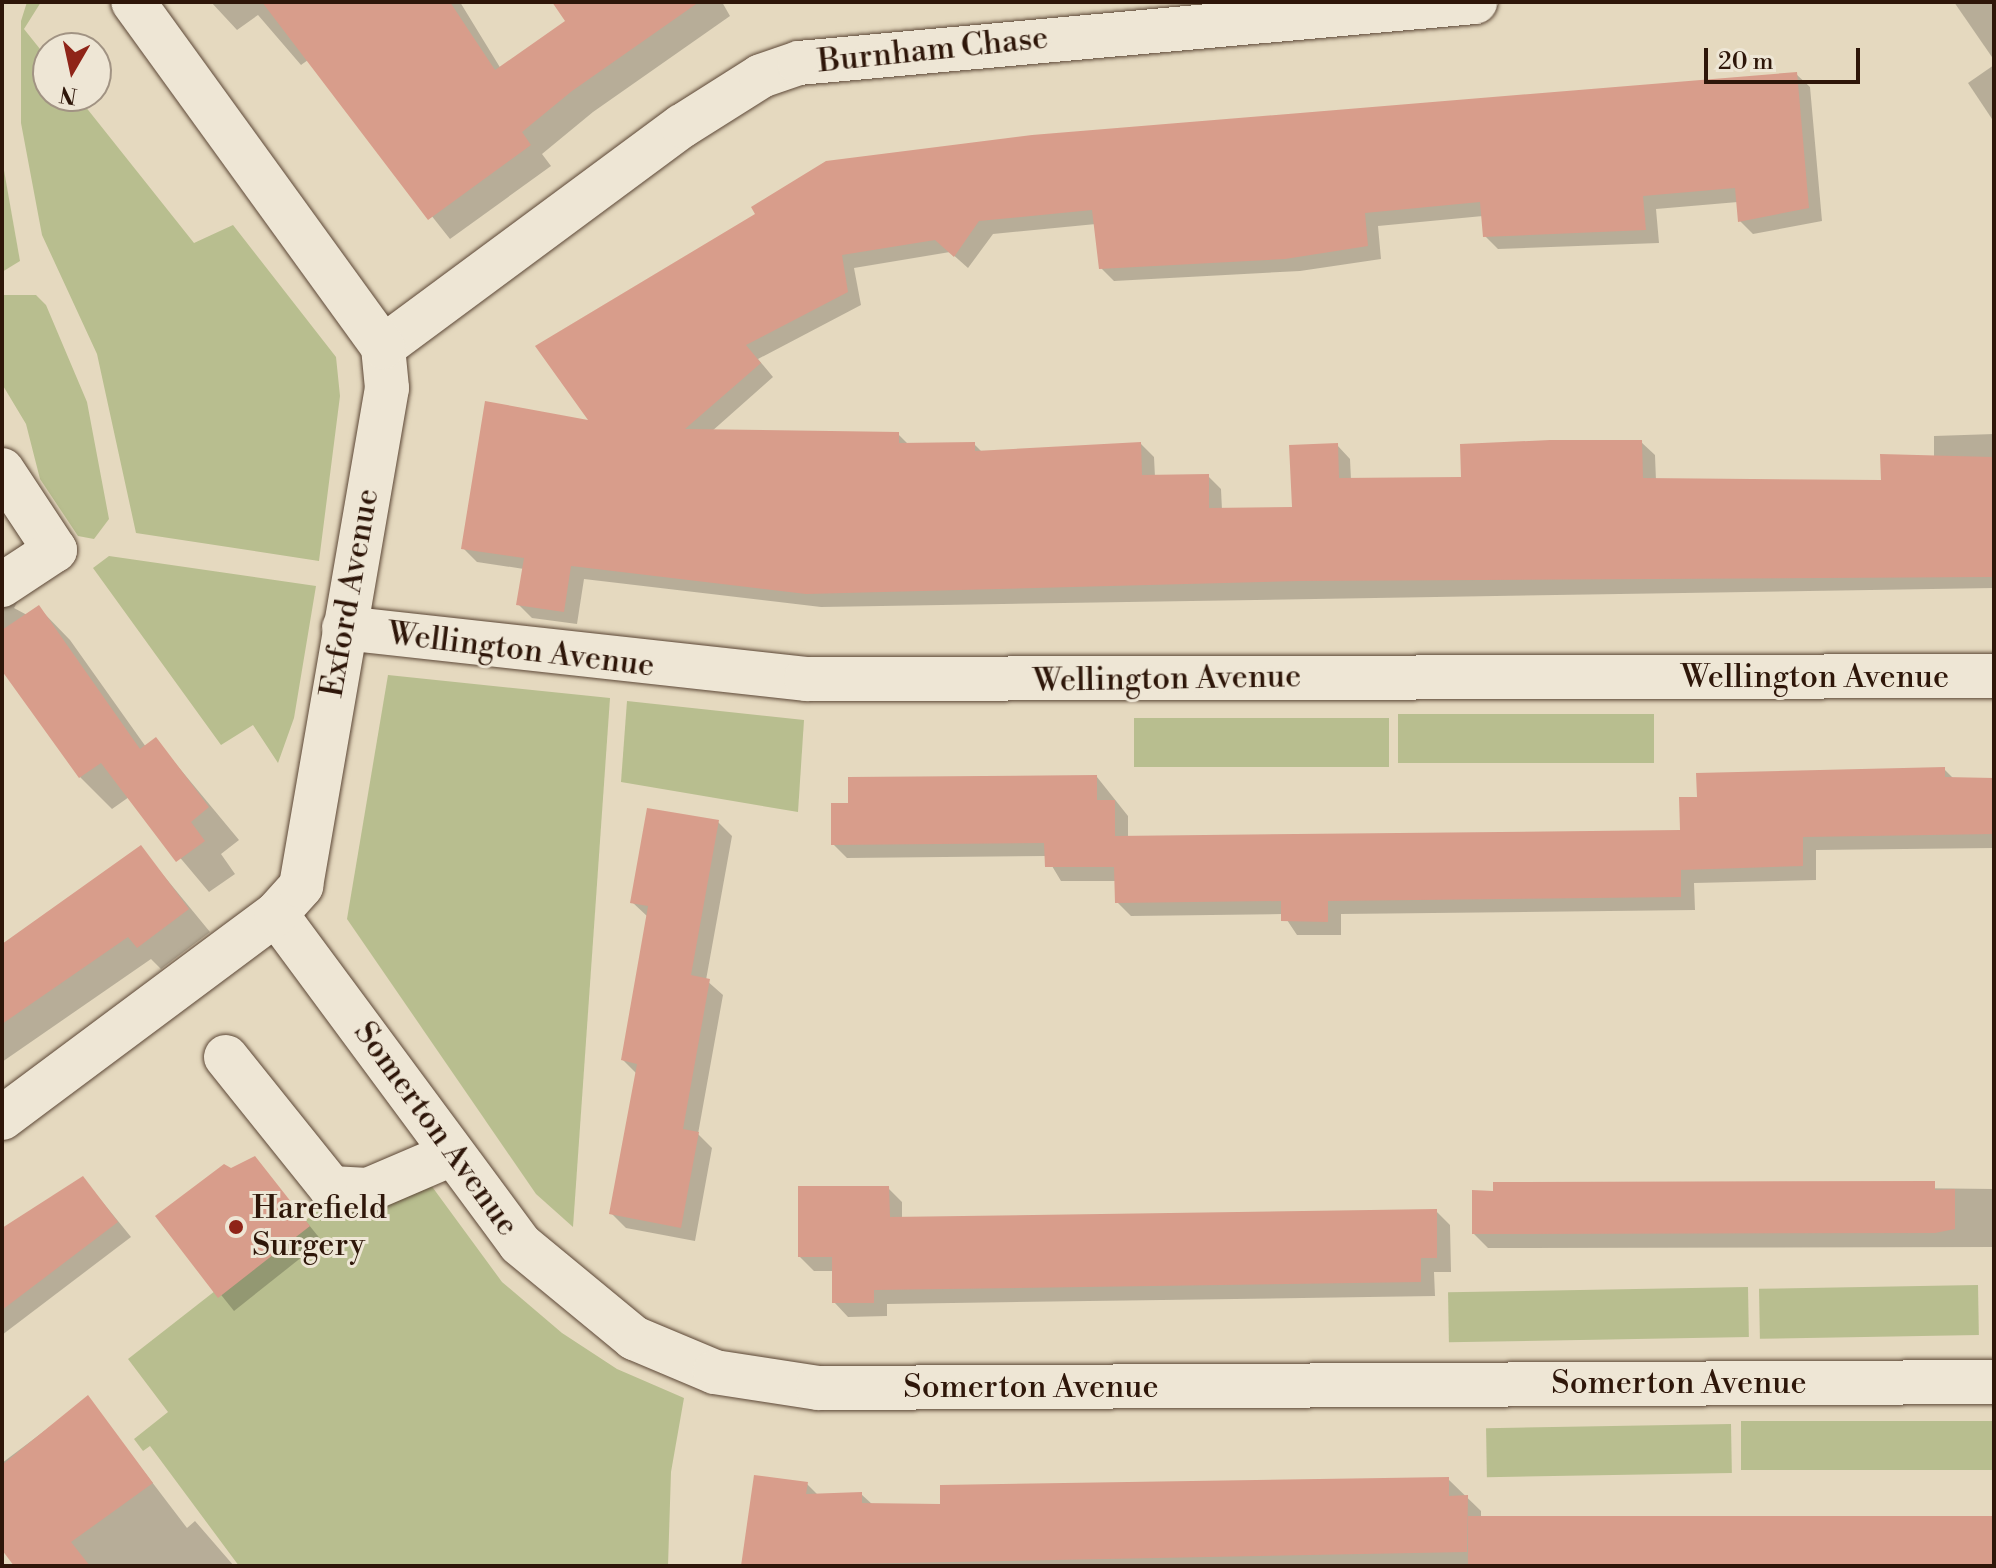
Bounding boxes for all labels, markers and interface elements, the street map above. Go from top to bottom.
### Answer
street label: Burnham Chase [816,19,1050,81]
north arrow [32,32,112,112]
scale bar [1708,32,1864,82]
text: 20 m [1718,47,1774,77]
text: N [58,80,79,109]
street label: Exford Avenue [313,486,387,700]
street label: Wellington Avenue [385,615,657,685]
street label: Wellington Avenue [1033,657,1301,701]
street label: Wellington Avenue [1681,658,1949,696]
street label: Somerton Avenue [345,1014,527,1244]
place label: Harefield Surgery [252,1190,387,1265]
marker: Harefield Surgery [227,1218,245,1236]
street label: Somerton Avenue [1551,1364,1807,1402]
street label: Somerton Avenue [903,1368,1159,1406]

